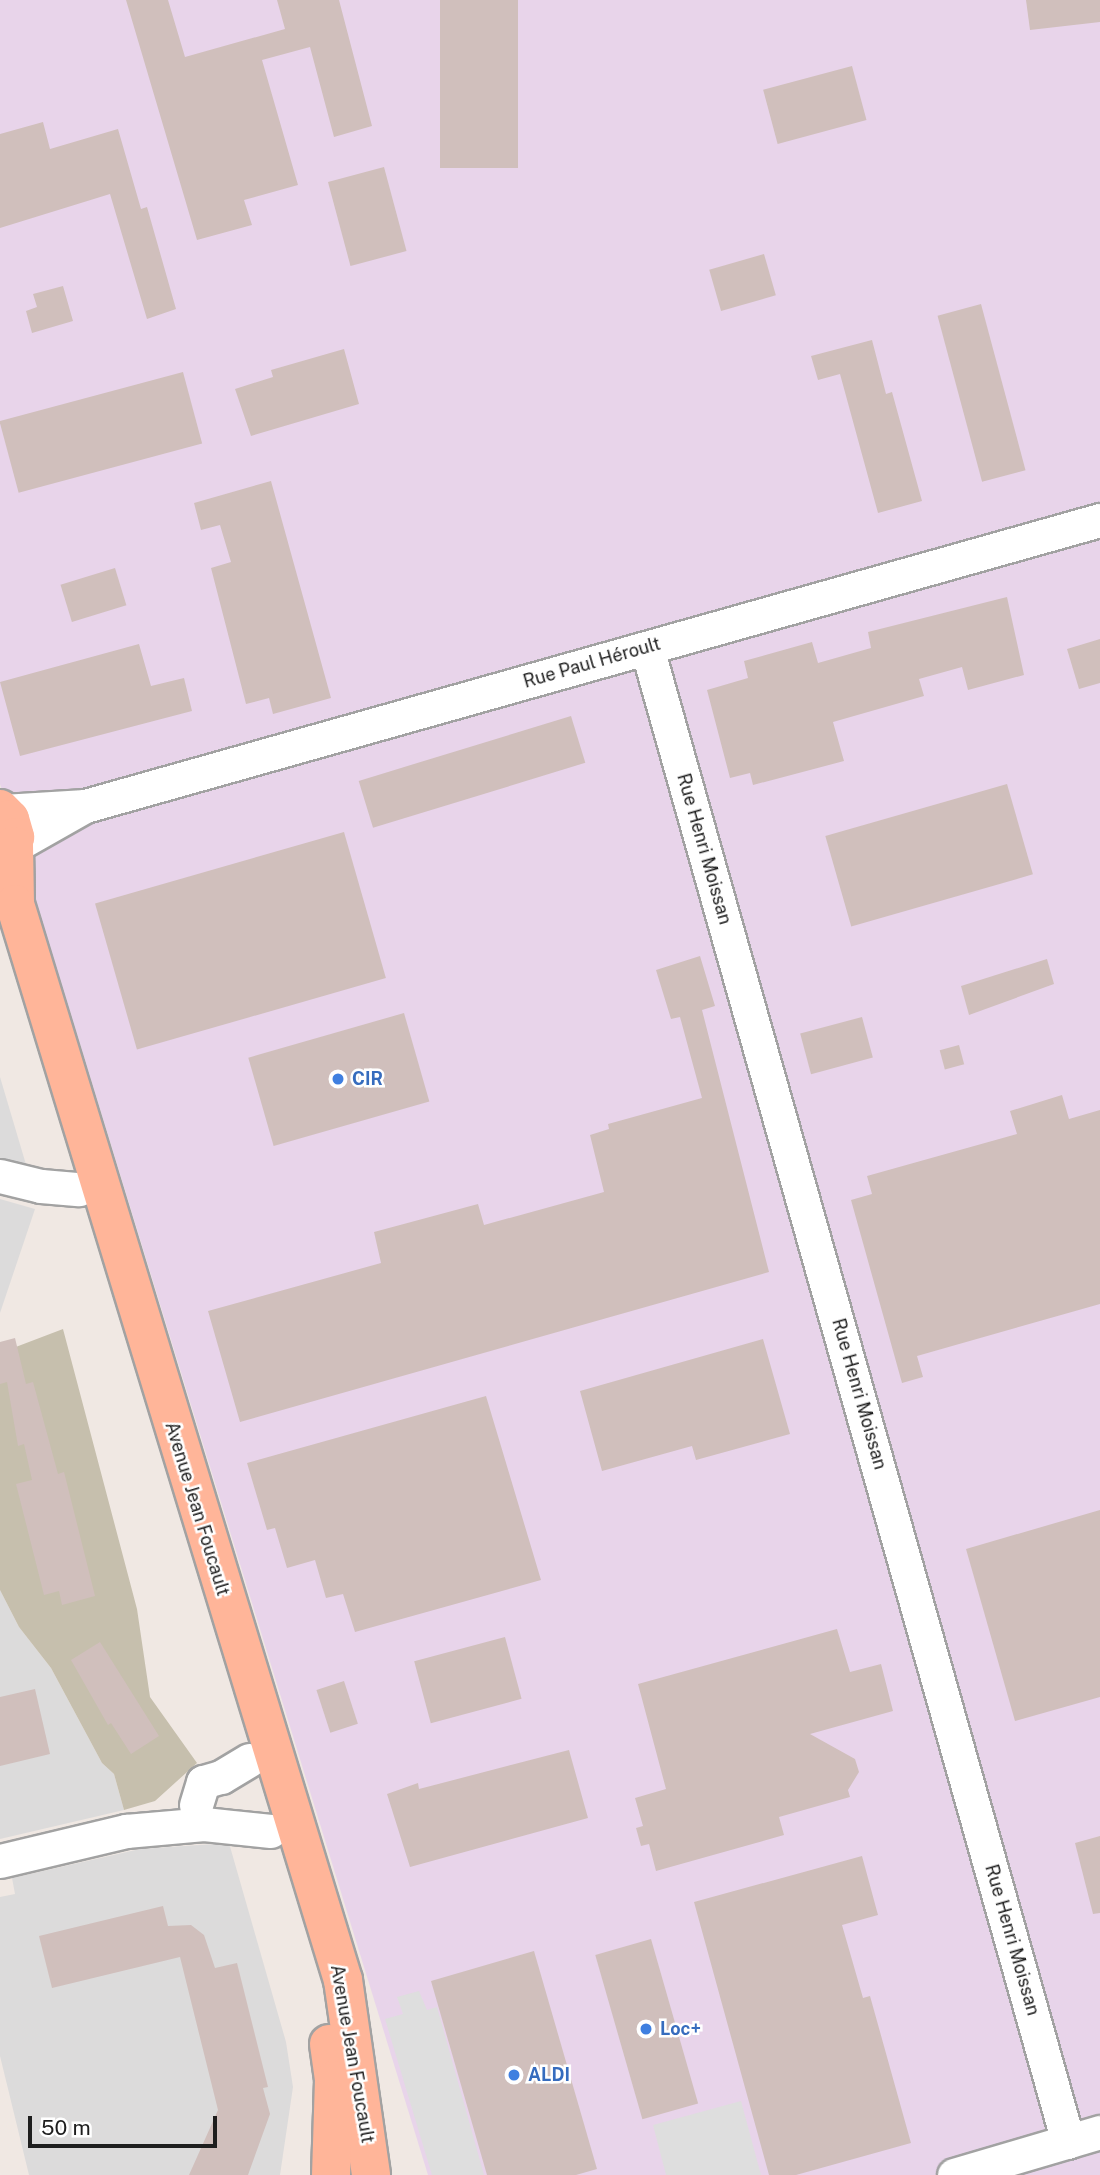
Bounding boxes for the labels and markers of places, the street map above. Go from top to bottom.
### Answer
place label: CIR [352,1068,383,1090]
marker: CIR [330,1071,346,1087]
place label: Loc+ [660,2018,701,2040]
marker: Loc+ [638,2021,654,2037]
place label: ALDI [528,2064,570,2086]
marker: ALDI [506,2067,522,2083]

